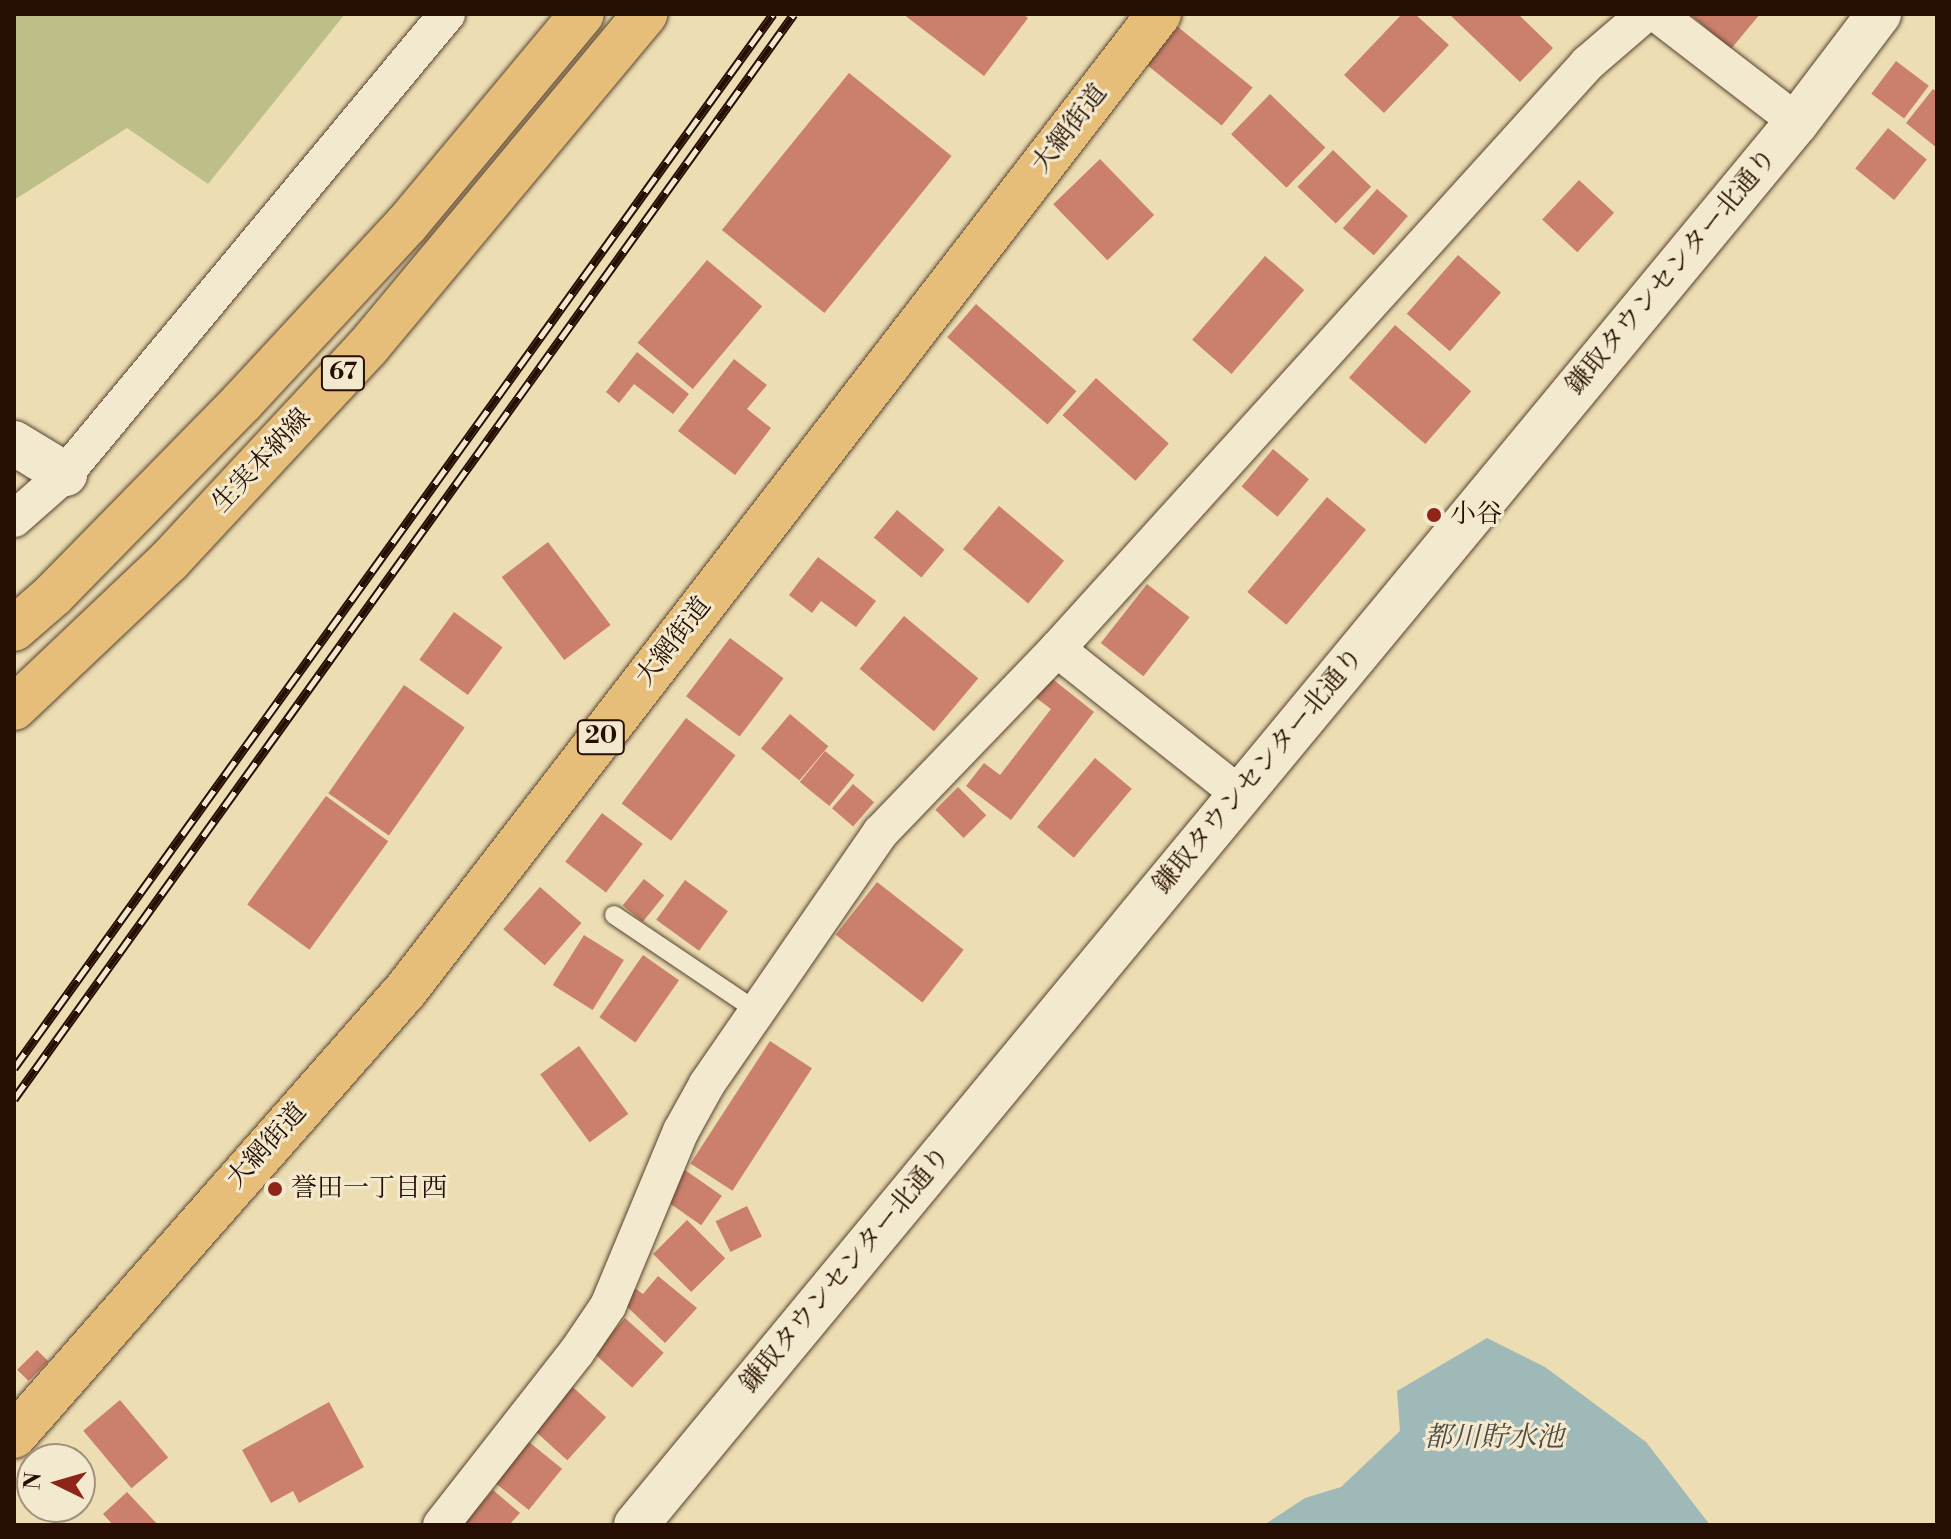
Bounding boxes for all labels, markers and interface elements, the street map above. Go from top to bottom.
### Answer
street label: 大網街道 [1026,78,1114,180]
street label: 鎌取タウンセンター北通り [1560,142,1784,402]
road number: 67 [319,353,367,393]
street label: 生実本納線 [206,403,318,519]
place label: 小谷 [1450,499,1502,531]
marker: 小谷 [1425,506,1443,524]
street label: 大網街道 [630,591,718,693]
street label: 鎌取タウンセンター北通り [1147,641,1371,901]
road number: 20 [575,717,627,757]
street label: 大網街道 [221,1097,313,1195]
street label: 鎌取タウンセンター北通り [734,1140,958,1400]
place label: 誉田一丁目西 [291,1173,447,1205]
marker: 誉田一丁目西 [266,1180,284,1198]
water label: 都川貯水池 [1424,1421,1564,1455]
north arrow [16,1443,96,1523]
text: N [19,1471,48,1491]

